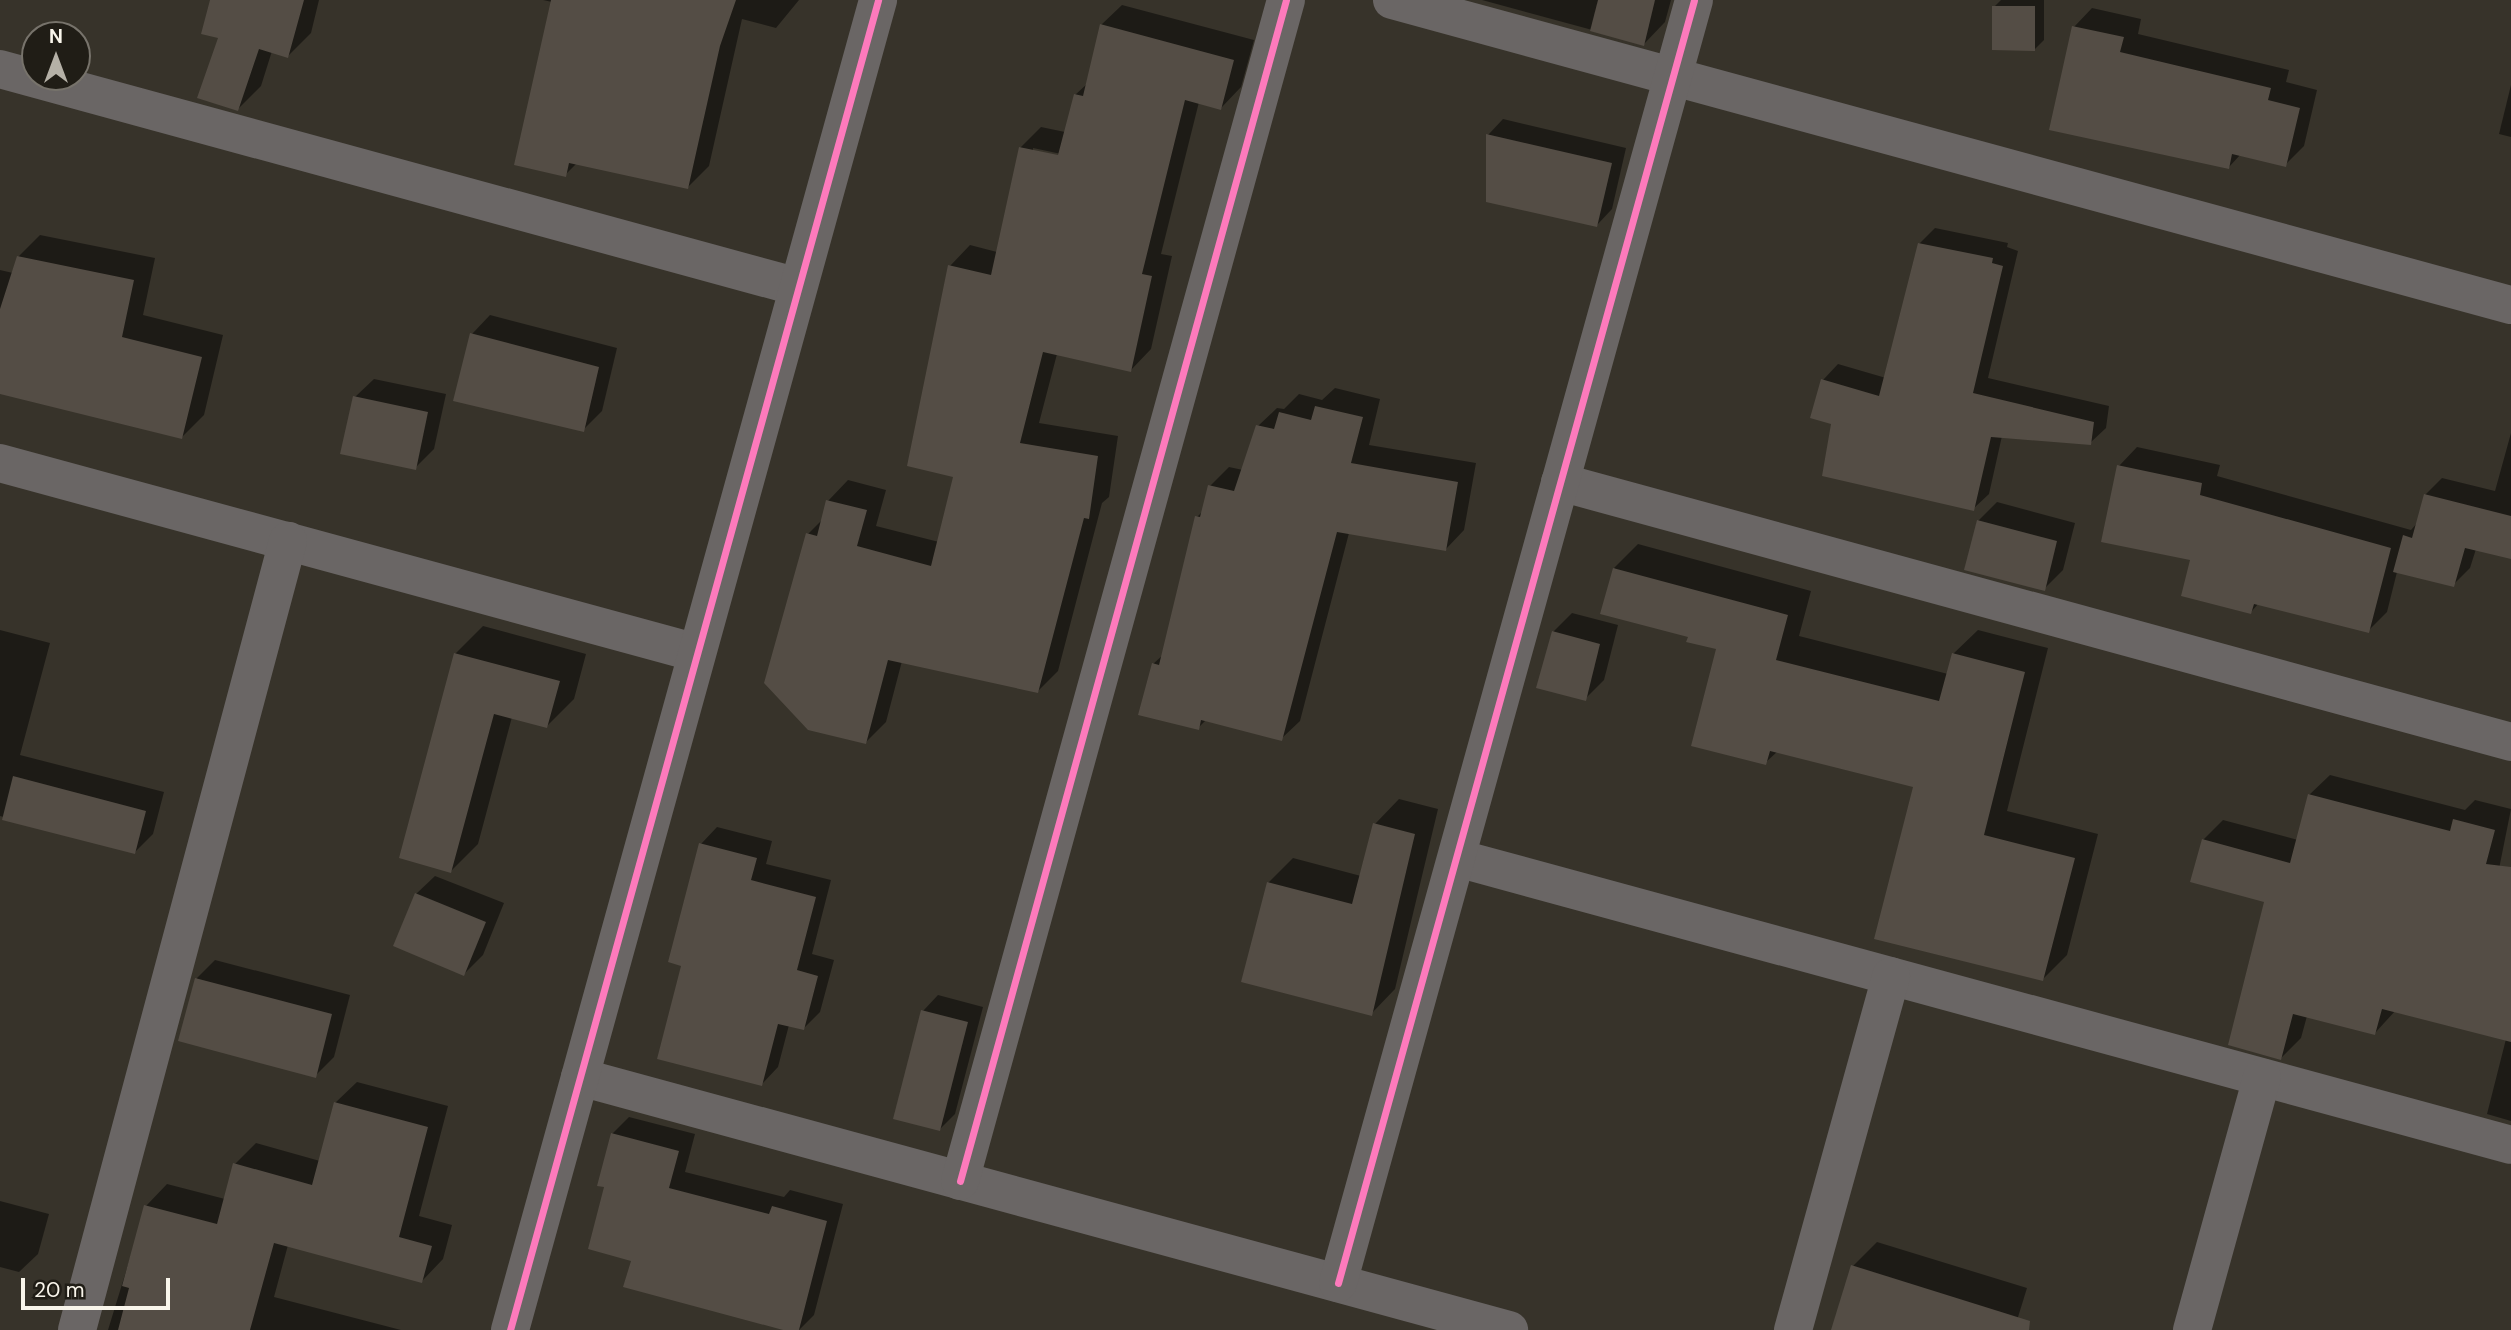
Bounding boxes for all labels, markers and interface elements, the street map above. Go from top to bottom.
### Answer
north arrow [21,21,91,91]
text: N [49,24,63,49]
scale bar [24,1264,173,1308]
text: 20 m [34,1276,85,1304]

